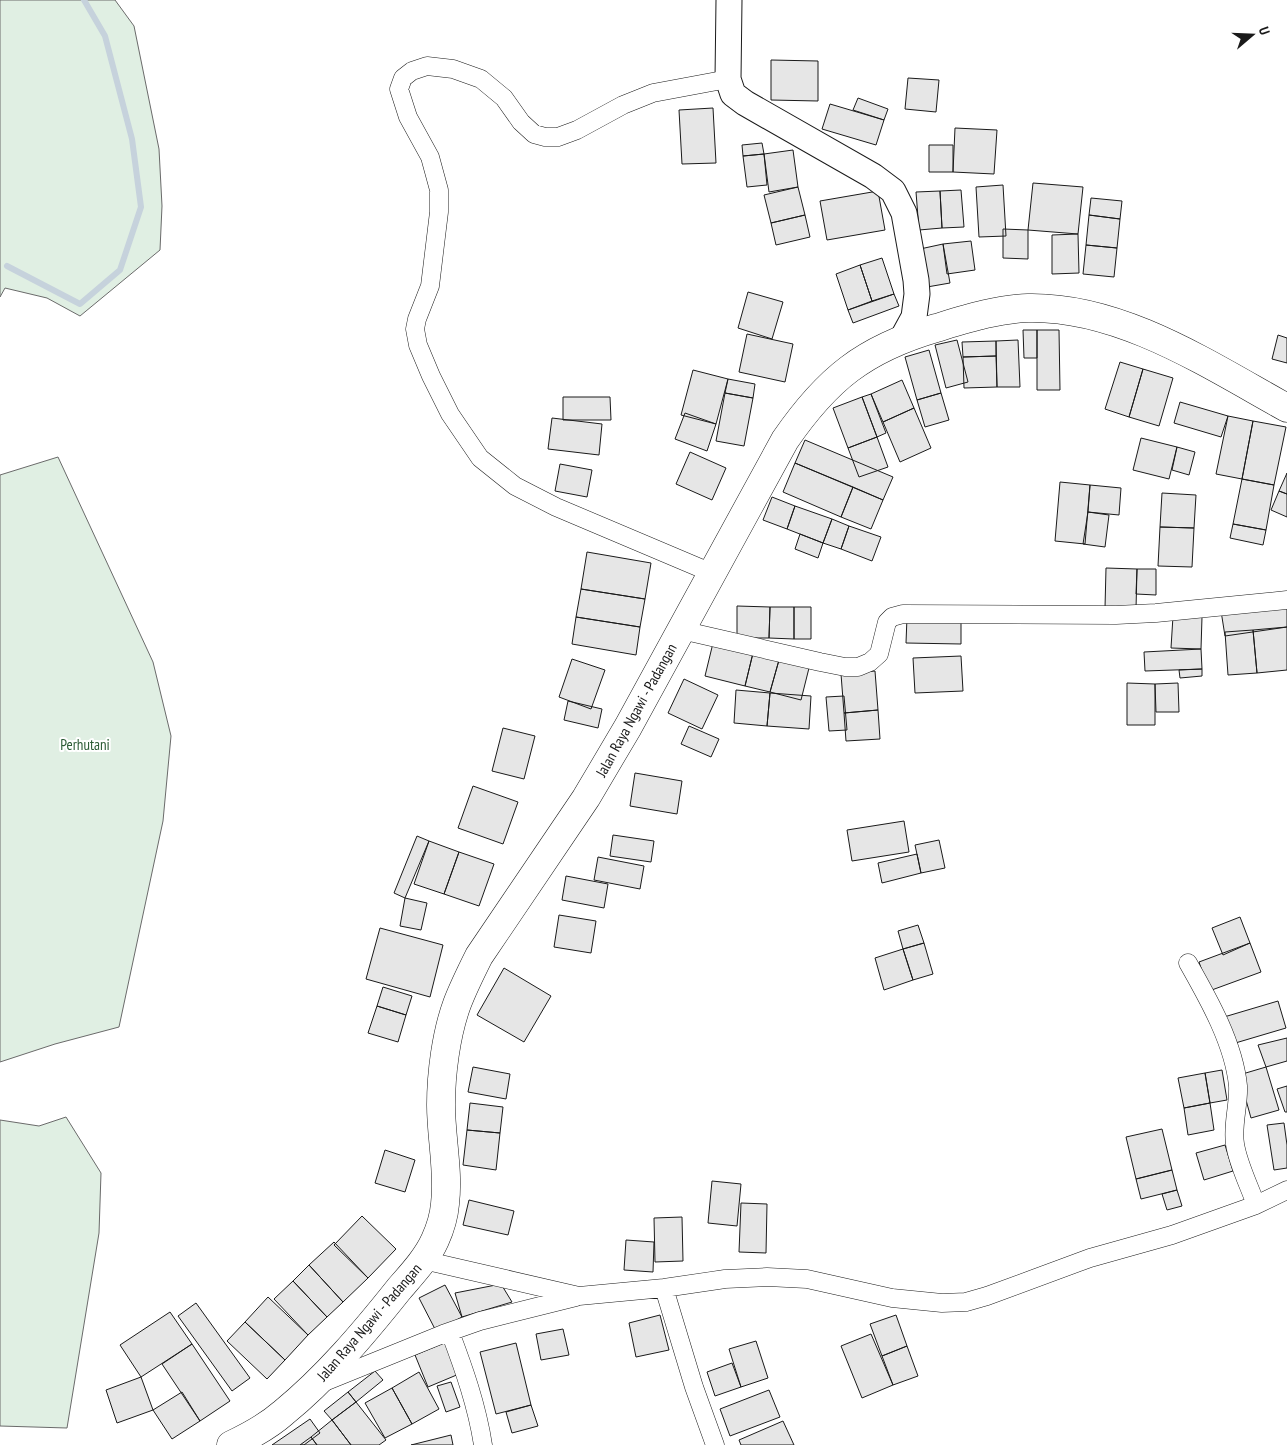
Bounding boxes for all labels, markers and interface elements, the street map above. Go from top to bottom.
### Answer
north arrow [1227,10,1277,60]
text: U [1255,24,1274,37]
street label: Jalan Raya Ngawi - Padangan [591,640,681,781]
park label: Perhutani [60,735,110,754]
street label: Jalan Raya Ngawi - Padangan [312,1259,425,1385]

